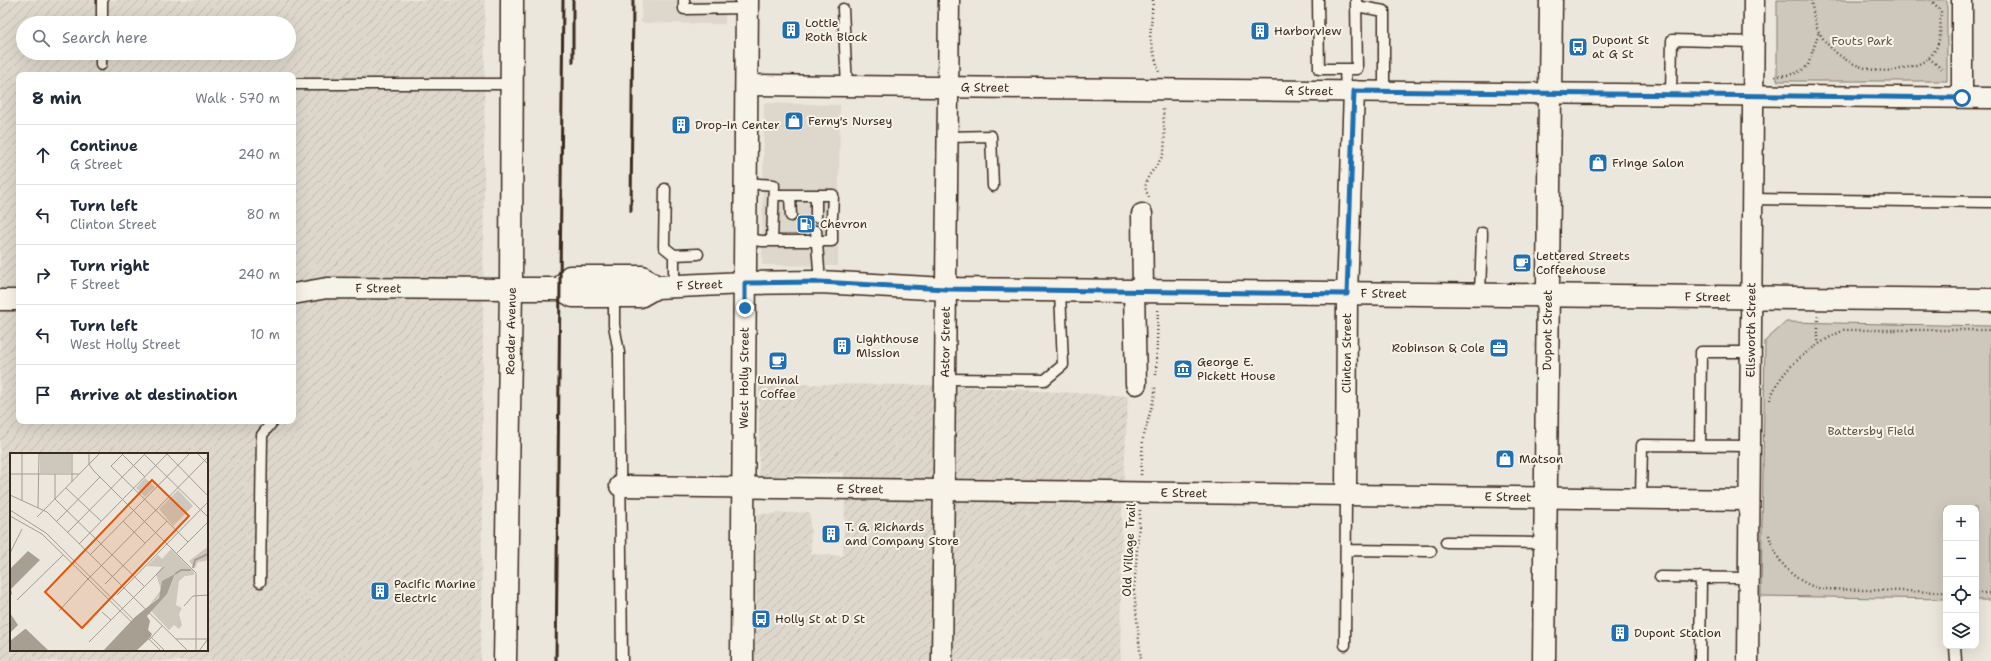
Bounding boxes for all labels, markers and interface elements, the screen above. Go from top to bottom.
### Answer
place label: Lottie Roth Block [805,15,868,45]
search box [16,16,296,60]
building icon: Lottie Roth Block [780,19,802,41]
building icon: Harborview [1249,20,1271,42]
place label: Harborview [1274,23,1342,39]
icon: search [30,27,52,49]
text: Search here [62,28,148,48]
place label: Dupont St at G St [1592,32,1649,62]
park label: Fouts Park [1831,33,1893,49]
bus stop icon: Dupont St at G St [1567,36,1589,58]
street label: G Street [961,79,1009,96]
street label: G Street [1285,83,1333,99]
text: 8 min [32,87,82,109]
route start [1953,89,1971,107]
text: Walk · 570 m [195,90,280,107]
shop icon: Ferny's Nursey [783,110,805,132]
place label: Ferny's Nursey [808,113,892,129]
building icon: Drop-in Center [670,114,692,136]
place label: Drop-in Center [695,117,780,133]
text: Continue [70,136,138,156]
icon: ahead [32,144,54,166]
text: 240 m [238,146,280,163]
shop icon: Fringe Salon [1587,152,1609,174]
place label: Fringe Salon [1612,155,1684,171]
text: G Street [70,156,122,173]
text: Turn left [70,196,138,216]
icon: left [32,204,54,226]
text: 80 m [246,206,280,223]
fuel station icon: Chevron [795,213,817,235]
text: Clinton Street [70,216,157,233]
place label: Chevron [820,216,867,232]
place label: Lettered Streets Coffeehouse [1536,248,1630,278]
cafe icon: Lettered Streets Coffeehouse [1511,252,1533,274]
text: Turn right [70,256,150,276]
icon: right [32,264,54,286]
text: 240 m [238,266,280,283]
text: F Street [70,276,120,293]
street label: F Street [676,276,723,294]
street label: F Street [355,280,402,296]
street label: Ellsworth Street [1743,282,1759,378]
street label: F Street [1361,285,1407,302]
street label: Roeder Avenue [502,287,520,375]
street label: F Street [1685,289,1731,305]
street label: Dupont Street [1539,290,1556,371]
route end [736,299,754,317]
street label: Astor Street [937,306,954,378]
street label: Clinton Street [1339,313,1355,393]
text: Turn left [70,316,138,336]
icon: left [32,324,54,346]
text: 10 m [250,326,280,343]
street label: West Holly Street [736,327,753,429]
place label: Lighthouse Mission [856,331,919,361]
building icon: Lighthouse Mission [831,335,853,357]
text: West Holly Street [70,336,180,353]
office icon: Robinson & Cole [1488,337,1510,359]
place label: Robinson & Cole [1392,340,1485,356]
cafe icon: Liminal Coffee [767,350,789,372]
place label: George E. Pickett House [1197,354,1276,384]
museum icon: George E. Pickett House [1172,358,1194,380]
place label: Liminal Coffee [757,372,799,402]
icon: arrive [32,384,54,406]
text: Arrive at destination [70,385,238,405]
park label: Battersby Field [1827,423,1915,439]
shop icon: Matson [1494,448,1516,470]
place label: Matson [1519,451,1563,467]
inset map [10,453,208,651]
street label: E Street [836,481,884,497]
street label: E Street [1160,485,1208,501]
street label: E Street [1484,489,1531,505]
street label: Old Village Trail [1119,502,1139,597]
map controls [1943,505,1979,649]
button: + [1943,505,1979,541]
place label: T. G. Richards and Company Store [845,519,959,549]
building icon: T. G. Richards and Company Store [820,523,842,545]
button: − [1943,541,1979,577]
place label: Pacific Marine Electric [394,576,476,606]
button: locate [1943,577,1979,613]
building icon: Pacific Marine Electric [369,580,391,602]
bus stop icon: Holly St at D St [750,608,772,630]
place label: Holly St at D St [775,611,865,627]
button: layers [1943,613,1979,649]
building icon: Dupont Station [1609,622,1631,644]
place label: Dupont Station [1634,625,1721,641]

